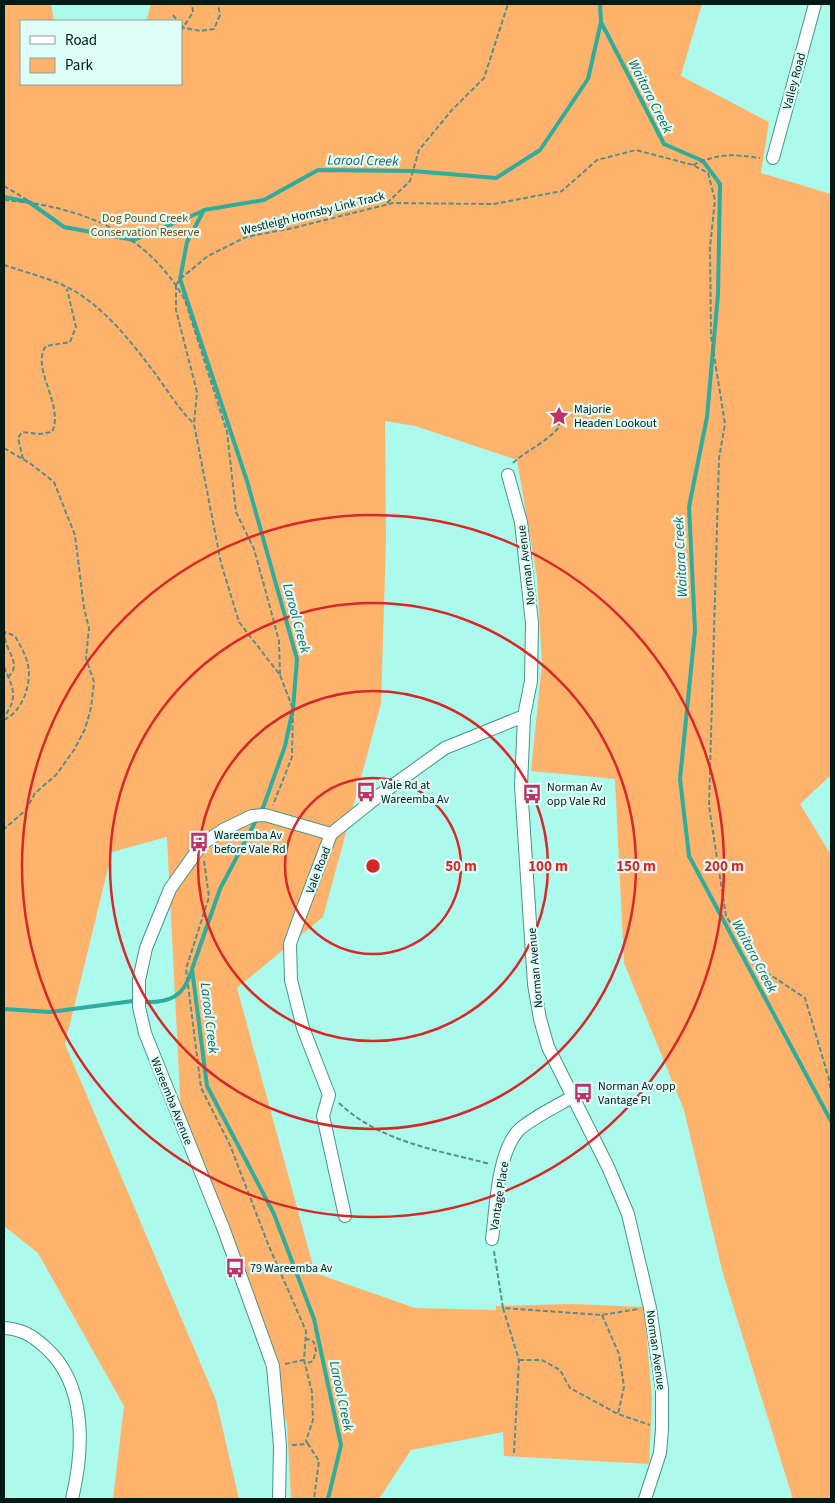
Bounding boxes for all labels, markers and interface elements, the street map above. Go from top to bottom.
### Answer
legend [20,20,182,85]
text: Road [65,30,97,51]
street label: Valley Road [779,51,810,111]
text: Park [65,55,94,76]
water label: Waitara Creek [623,56,677,137]
water label: Larool Creek [327,150,399,172]
street label: Westleigh Hornsby Link Track [240,187,386,239]
park label: Dog Pound Creek Conservation Reserve [91,210,199,241]
place label: Majorie Headen Lookout [574,401,657,432]
place icon: Majorie Headen Lookout [548,405,570,427]
water label: Waitara Creek [669,516,693,598]
street label: Norman Avenue [513,524,540,606]
water label: Larool Creek [277,581,315,656]
place label: Vale Rd at Wareemba Av [381,777,450,808]
place label: Norman Av opp Vale Rd [547,779,606,810]
bus stop icon: Vale Rd at Wareemba Av [355,781,377,803]
bus stop icon: Norman Av opp Vale Rd [521,783,543,805]
place label: Wareemba Av before Vale Rd [214,827,286,858]
bus stop icon: Wareemba Av before Vale Rd [188,831,210,853]
street label: Vale Road [302,844,335,896]
text: 50 m [445,856,477,877]
text: 100 m [528,856,568,877]
text: 150 m [616,856,656,877]
text: 200 m [704,856,744,877]
centre of rings [364,857,382,875]
water label: Waitara Creek [726,916,782,997]
street label: Norman Avenue [524,927,547,1009]
water label: Larool Creek [195,981,223,1055]
street label: Wareemba Avenue [146,1055,197,1148]
place label: Norman Av opp Vantage Pl [598,1078,676,1109]
bus stop icon: Norman Av opp Vantage Pl [572,1082,594,1104]
street label: Vantage Place [486,1160,513,1232]
bus stop icon: 79 Wareemba Av [224,1257,246,1279]
place label: 79 Wareemba Av [250,1260,333,1277]
street label: Norman Avenue [641,1309,670,1391]
water label: Larool Creek [324,1359,358,1434]

